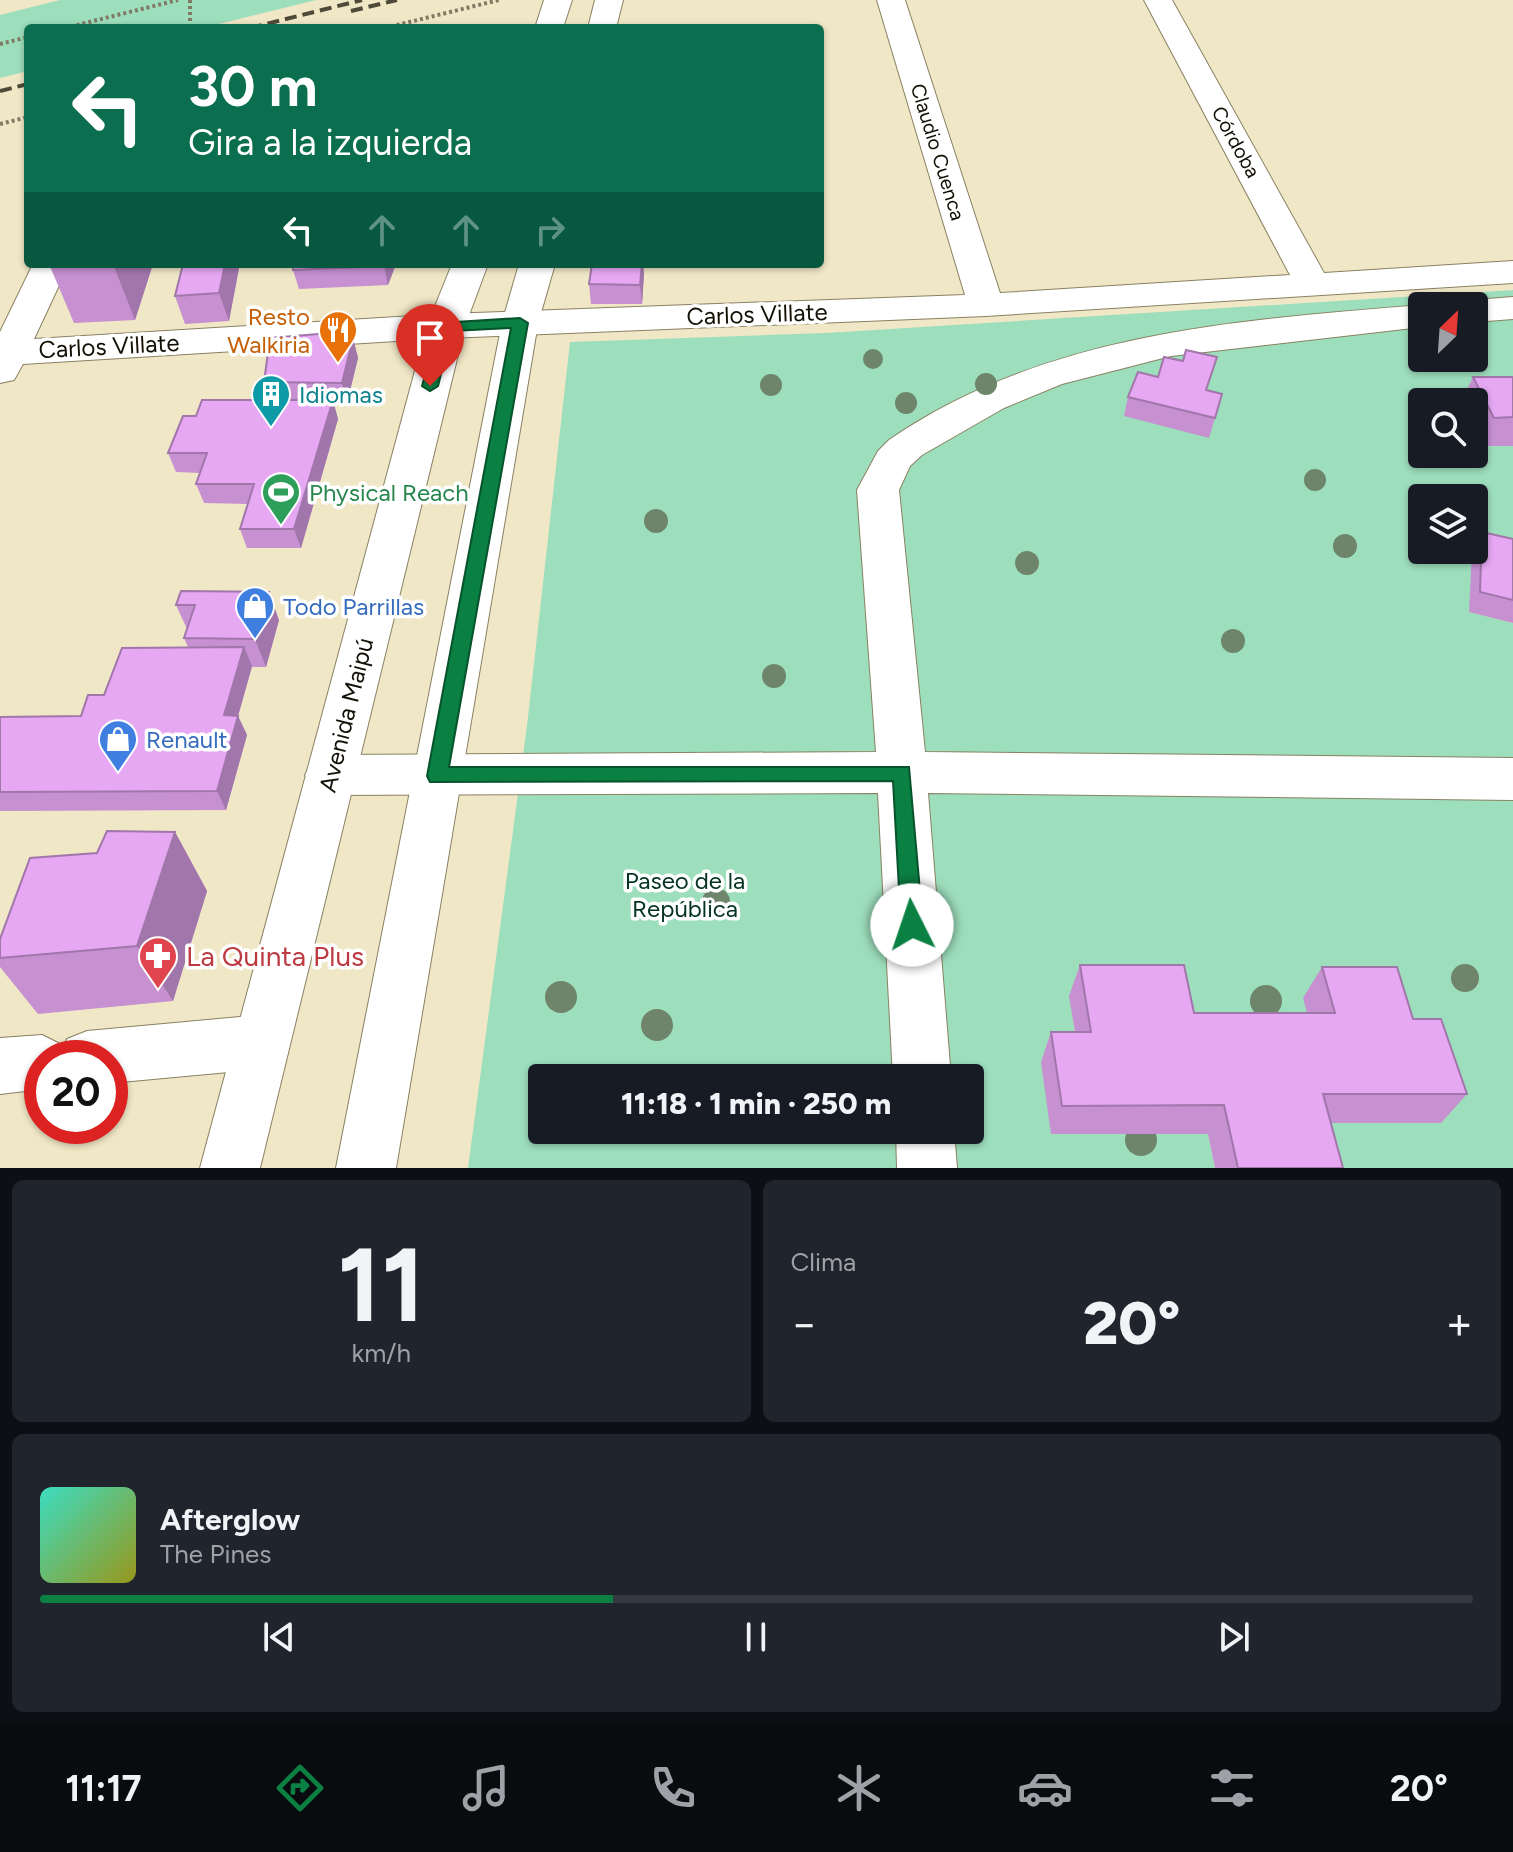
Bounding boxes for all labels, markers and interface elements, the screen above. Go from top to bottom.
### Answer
text: 30 m [188,53,318,120]
icon: left [56,56,160,160]
street label: Claudio Cuenca [906,81,970,223]
street label: Córdoba [1207,102,1265,182]
text: Gira a la izquierda [188,121,472,164]
icon: left [276,208,320,252]
icon: ahead [360,208,404,252]
icon: ahead [444,208,488,252]
icon: right [528,208,572,252]
north arrow [1408,292,1488,372]
map controls [1408,292,1488,564]
street label: Carlos Villate [686,297,828,331]
place label: Resto Walkiria [227,302,310,359]
pin [396,304,464,386]
restaurant icon: Resto Walkiria [317,309,359,364]
icon: arrive [408,316,452,360]
street label: Carlos Villate [38,328,180,364]
building icon: Idiomas [250,373,292,428]
place label: Idiomas [299,380,383,409]
button: search [1408,388,1488,468]
sports icon: Physical Reach [260,471,302,526]
place label: Physical Reach [309,478,469,507]
button: layers [1408,484,1488,564]
shop icon: Todo Parrillas [234,585,276,640]
place label: Todo Parrillas [283,592,424,621]
street label: Avenida Maipú [313,635,379,795]
shop icon: Renault [97,718,139,773]
place label: Renault [146,725,228,754]
park label: Paseo de la República [625,866,745,923]
position arrow [870,883,954,967]
pharmacy icon: La Quinta Plus [137,935,179,990]
place label: La Quinta Plus [186,939,364,973]
speed limit sign: 20 [24,1040,128,1144]
text: 11:18 · 1 min · 250 m [621,1085,891,1122]
text: 11 [337,1222,425,1347]
text: Clima [791,1246,856,1278]
text: 20° [1083,1287,1180,1359]
text: − [791,1297,818,1350]
text: + [1446,1297,1473,1350]
text: km/h [352,1337,411,1369]
text: Afterglow [160,1501,300,1538]
text: The Pines [160,1538,271,1570]
icon: previous [257,1615,301,1659]
icon: pause [734,1615,778,1659]
icon: next [1212,1615,1256,1659]
icon: directions [272,1760,328,1816]
icon: music [458,1760,514,1816]
icon: phone [645,1760,701,1816]
icon: climate [831,1760,887,1816]
icon: car [1017,1760,1073,1816]
icon: filters [1204,1760,1260,1816]
text: 11:17 [65,1767,142,1810]
text: 20° [1390,1767,1448,1810]

